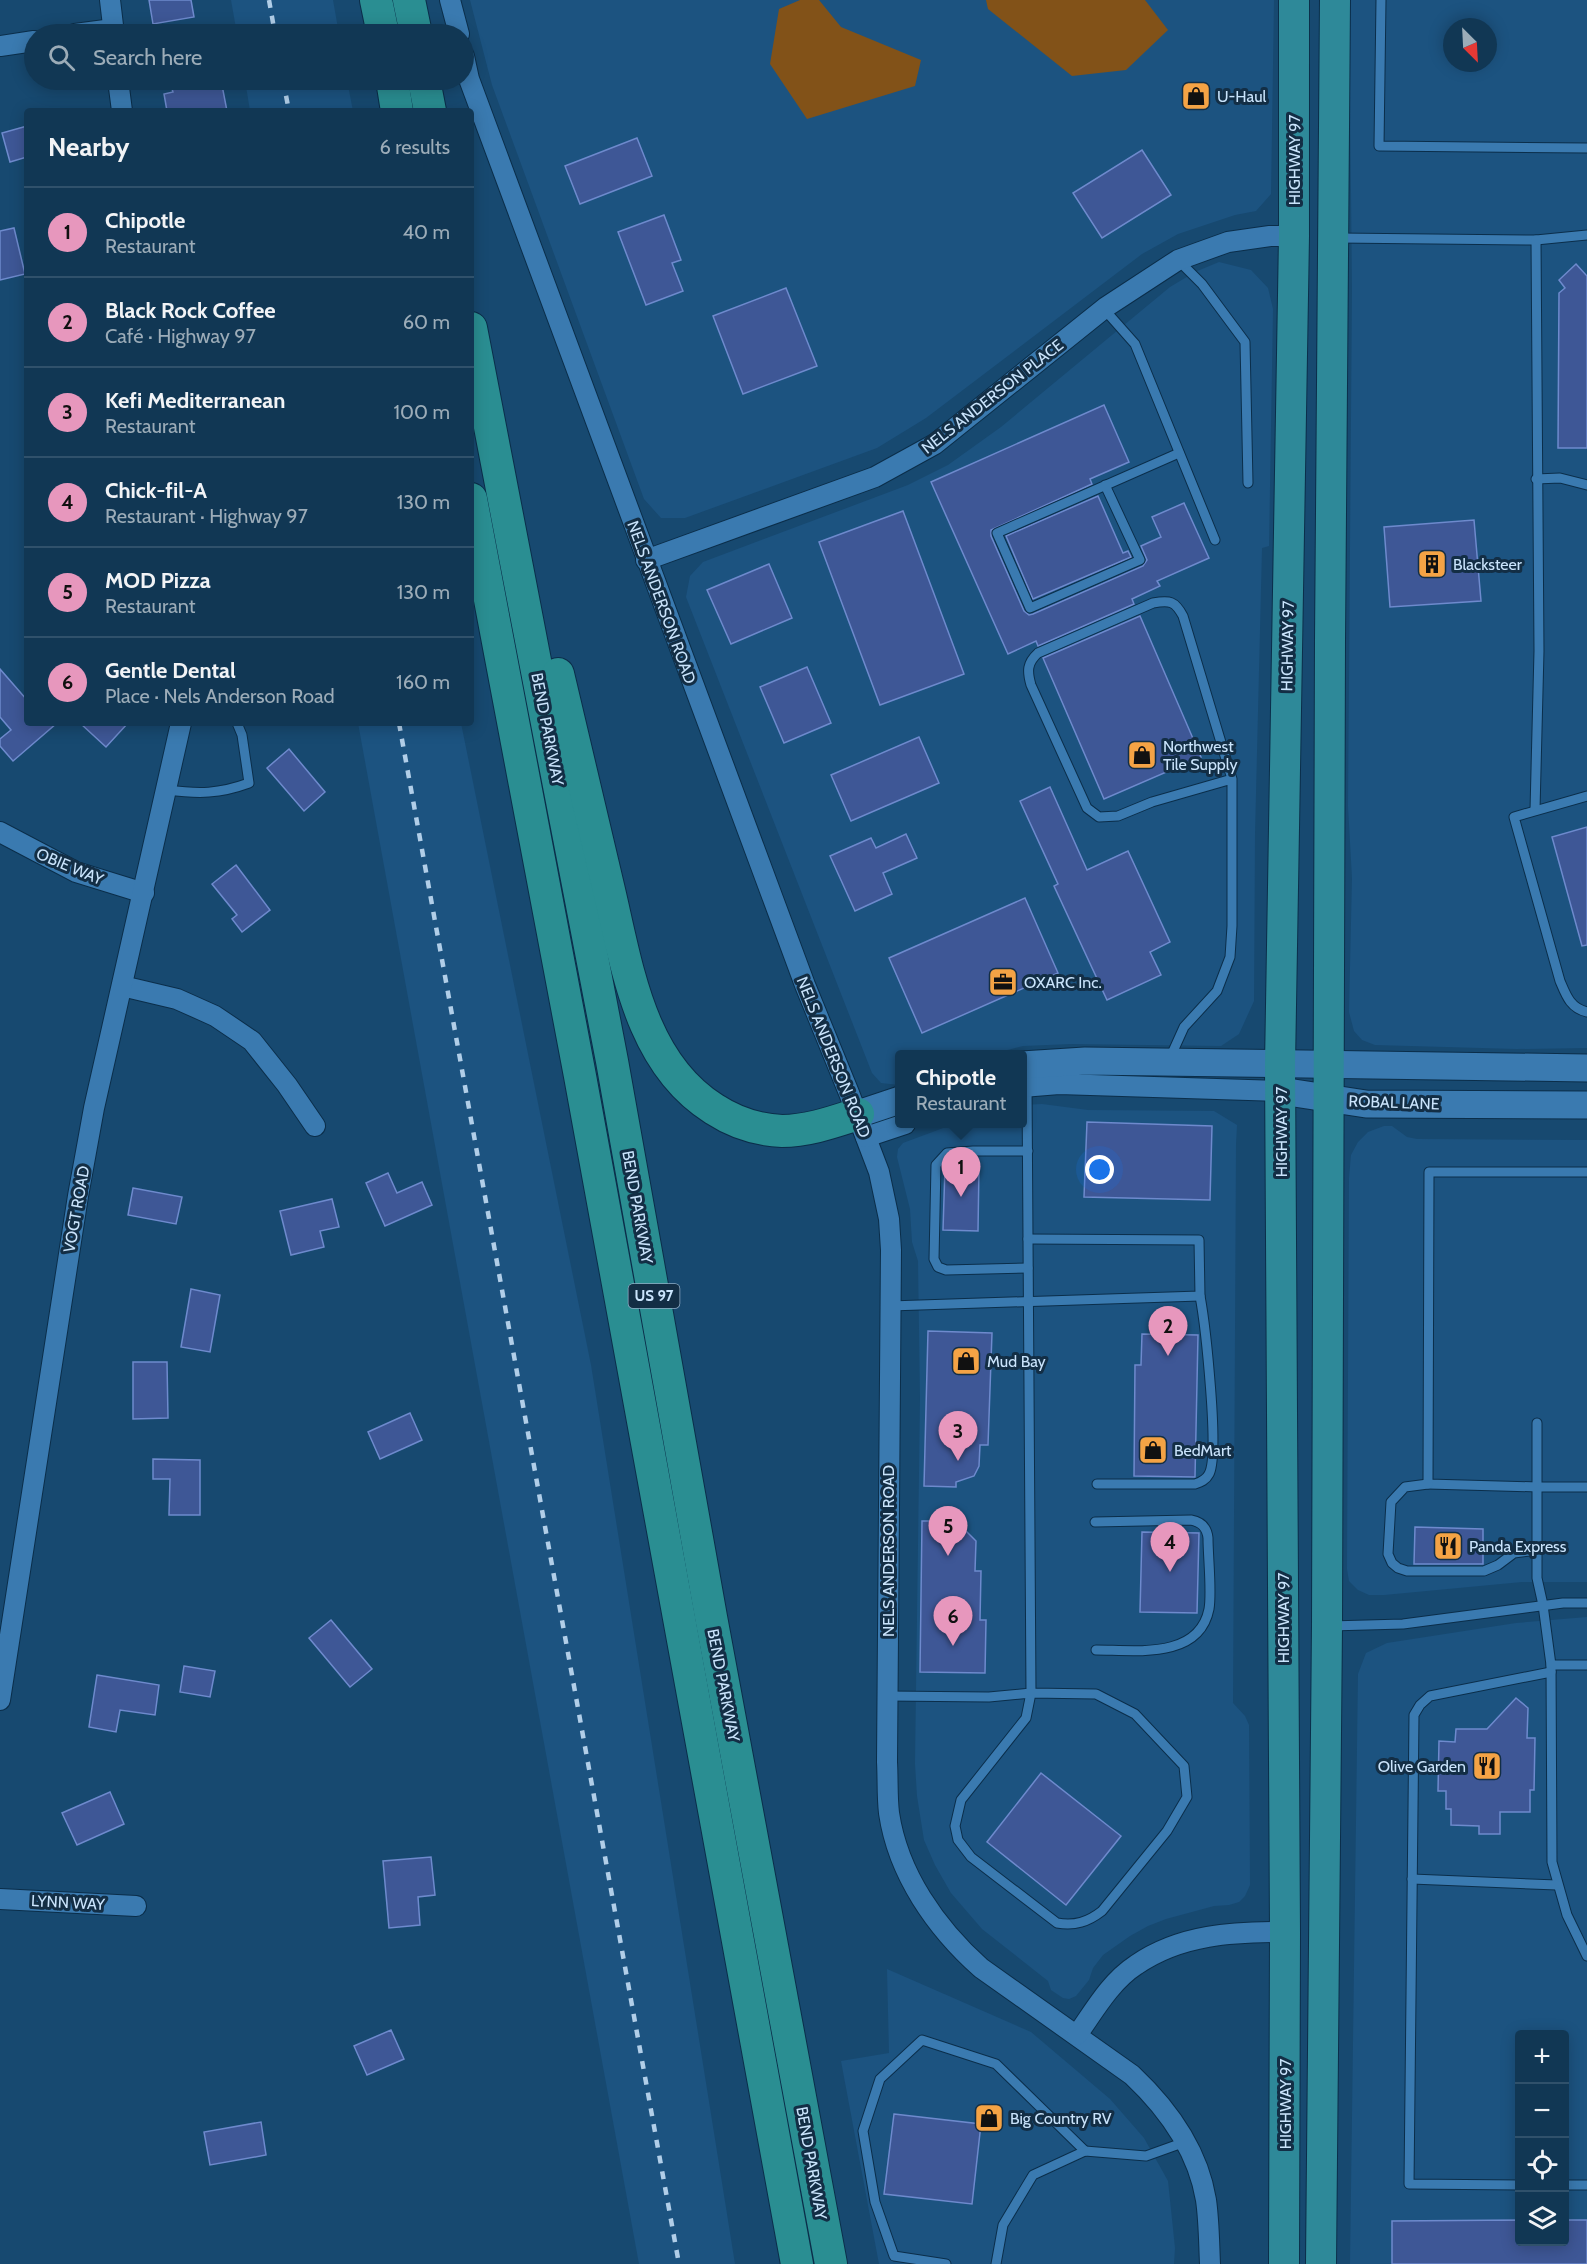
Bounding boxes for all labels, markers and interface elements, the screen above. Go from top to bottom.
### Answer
north arrow [1443,18,1497,72]
search box [24,24,474,90]
icon: search [45,41,78,74]
text: Search here [93,44,202,71]
shop icon: U-Haul [1180,80,1212,112]
place label: U-Haul [1217,87,1267,106]
street label: HIGHWAY 97 [1285,115,1304,205]
text: Nearby [48,131,129,163]
text: 6 results [379,135,450,159]
text: Chipotle [105,207,185,234]
text: 1 [64,220,71,244]
text: 40 m [402,220,450,244]
text: Restaurant [105,234,196,258]
text: Black Rock Coffee [105,297,276,324]
text: 2 [62,310,73,334]
text: 60 m [403,310,450,334]
text: Café · Highway 97 [105,324,256,348]
street label: NELS ANDERSON PLACE [918,335,1067,458]
text: Kefi Mediterranean [105,387,285,414]
text: 3 [62,400,73,424]
text: 100 m [394,400,450,424]
text: Restaurant [105,414,196,438]
text: Chick-fil-A [105,477,207,504]
text: 4 [61,490,74,514]
text: 130 m [397,490,450,514]
text: Restaurant · Highway 97 [105,504,308,528]
street label: NELS ANDERSON ROAD [623,518,700,686]
building icon: Blacksteer [1416,548,1448,580]
place label: Blacksteer [1453,555,1523,574]
text: MOD Pizza [105,567,211,594]
text: 5 [62,580,73,604]
text: 130 m [397,580,450,604]
text: Restaurant [105,594,196,618]
street label: HIGHWAY 97 [1277,601,1298,691]
text: Gentle Dental [105,657,236,684]
text: 6 [62,670,73,694]
text: 160 m [396,670,450,694]
street label: BEND PARKWAY [527,671,568,788]
text: Place · Nels Anderson Road [105,684,335,708]
place label: Northwest Tile Supply [1163,737,1237,774]
shop icon: Northwest Tile Supply [1126,739,1158,771]
street label: OBIE WAY [33,844,107,889]
office icon: OXARC Inc. [987,966,1019,998]
place label: OXARC Inc. [1024,973,1102,992]
street label: NELS ANDERSON ROAD [792,974,875,1141]
popup [895,1050,1027,1128]
text: Chipotle [916,1064,996,1091]
street label: HIGHWAY 97 [1272,1087,1291,1177]
text: Restaurant [916,1091,1006,1115]
street label: ROBAL LANE [1348,1091,1440,1114]
pin: 1 [942,1148,980,1197]
street label: BEND PARKWAY [618,1149,657,1266]
your location [1085,1155,1114,1184]
street label: VOGT ROAD [59,1164,93,1254]
road number: US 97 [628,1284,680,1308]
pin: 2 [1148,1306,1188,1356]
shop icon: Mud Bay [950,1345,982,1377]
place label: Mud Bay [987,1352,1046,1371]
pin: 3 [938,1412,978,1461]
shop icon: BedMart [1137,1434,1169,1466]
place label: BedMart [1174,1441,1232,1460]
street label: NELS ANDERSON ROAD [879,1465,898,1637]
pin: 5 [928,1506,968,1556]
pin: 4 [1150,1522,1190,1572]
restaurant icon: Panda Express [1432,1530,1464,1562]
place label: Panda Express [1469,1537,1567,1556]
street label: HIGHWAY 97 [1274,1573,1293,1663]
pin: 6 [934,1596,972,1646]
street label: BEND PARKWAY [703,1627,744,1744]
restaurant icon: Olive Garden [1471,1750,1503,1782]
place label: Olive Garden [1378,1757,1466,1776]
street label: LYNN WAY [30,1891,106,1914]
map controls [1515,2030,1569,2246]
button: + [1515,2030,1569,2084]
street label: HIGHWAY 97 [1276,2059,1295,2149]
button: − [1515,2084,1569,2138]
shop icon: Big Country RV [973,2102,1005,2134]
street label: BEND PARKWAY [792,2105,831,2222]
place label: Big Country RV [1010,2109,1112,2128]
button: locate [1515,2138,1569,2192]
button: layers [1515,2192,1569,2246]

